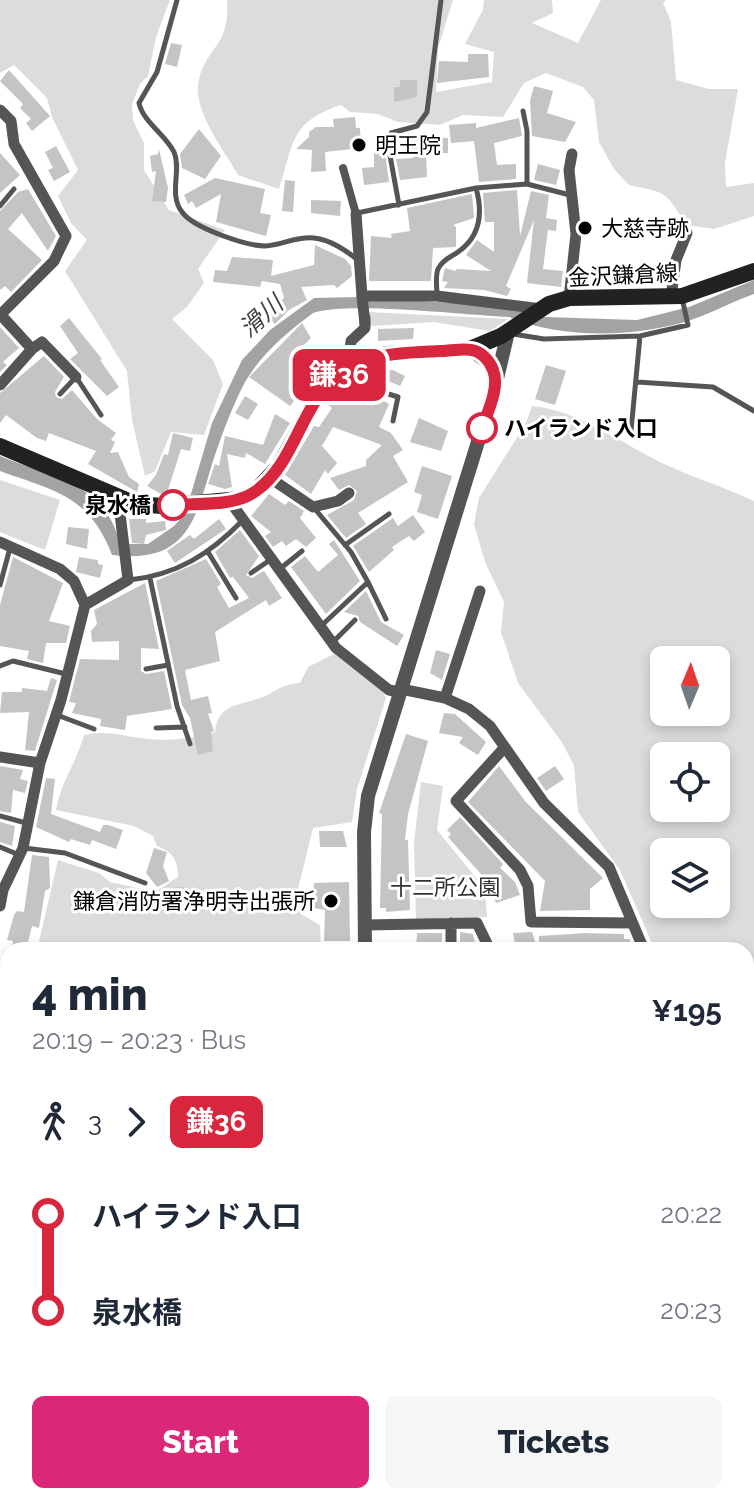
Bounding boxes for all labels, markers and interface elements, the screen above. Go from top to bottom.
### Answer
place label: 明王院 [375,132,441,158]
marker: 明王院 [350,136,368,154]
place label: 大慈寺跡 [601,215,689,241]
marker: 大慈寺跡 [576,219,594,237]
street label: 金沢鎌倉線 [567,259,679,291]
water label: 滑川 [233,287,291,343]
line badge: 鎌36 [293,349,385,401]
text: 鎌36 [309,358,369,391]
marker: ハイランド入口 [467,413,497,443]
place label: ハイランド入口 [504,415,658,441]
marker: 泉水橋 [158,490,188,520]
place label: 泉水橋 [85,492,151,518]
north arrow [650,646,730,726]
map controls [650,646,730,918]
button: locate [650,742,730,822]
button: layers [650,838,730,918]
park label: 十二所公園 [390,874,500,900]
place label: 鎌倉消防署浄明寺出張所 [73,888,315,914]
marker: 鎌倉消防署浄明寺出張所 [322,892,340,910]
text: 4 min [32,969,148,1020]
text: ¥195 [652,993,722,1028]
text: 20:19 – 20:23 · Bus [32,1025,246,1055]
icon: walk [32,1100,76,1144]
icon: forward [114,1100,158,1144]
text: 鎌36 [186,1105,247,1138]
text: 3 [88,1107,102,1137]
text: ハイランド入口 [92,1199,301,1234]
text: 20:22 [661,1199,722,1229]
text: 泉水橋 [92,1295,182,1330]
text: 20:23 [660,1295,722,1325]
button: Start [32,1396,369,1488]
button: Tickets [385,1396,722,1488]

